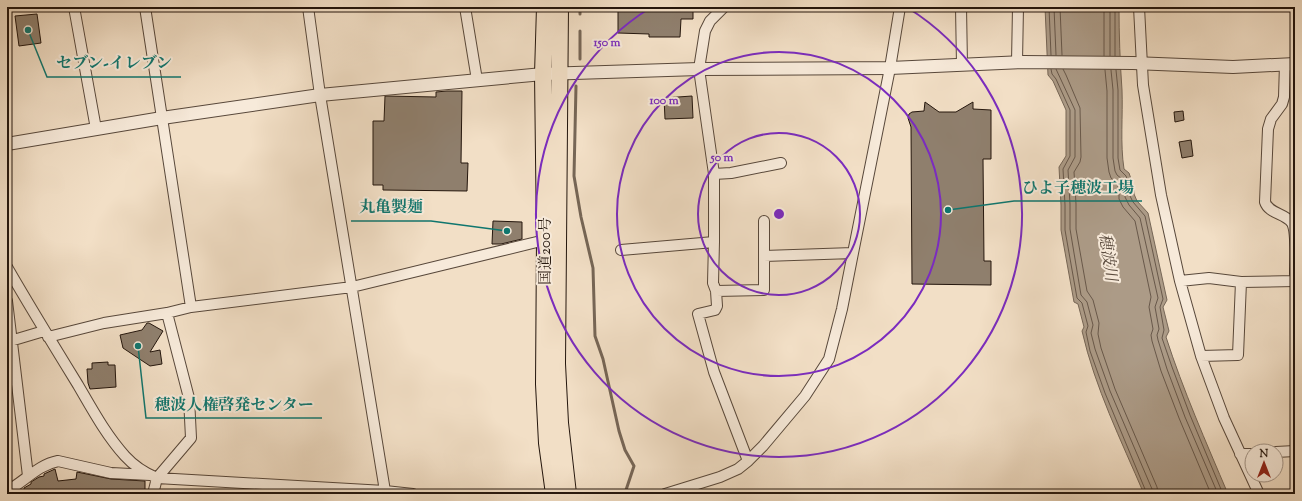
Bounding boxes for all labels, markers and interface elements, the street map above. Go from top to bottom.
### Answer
text: 150 m [592,34,621,52]
callout: セブン-イレブン [47,49,181,77]
text: セブン-イレブン [56,53,172,76]
text: 100 m [648,92,679,110]
text: 50 m [710,149,734,167]
callout: ひよ子穂波工場 [1014,173,1142,201]
text: ひよ子穂波工場 [1022,178,1134,201]
callout: 丸亀製麺 [351,193,431,221]
text: 丸亀製麺 [359,197,423,220]
centre of rings [772,207,786,221]
street label: 国道200号 [536,217,557,285]
water label: 穂波川 [1092,232,1122,285]
callout: 穂波人権啓発センター [146,390,322,418]
text: 穂波人権啓発センター [154,395,314,418]
north arrow [1244,443,1284,483]
text: N [1259,446,1269,462]

